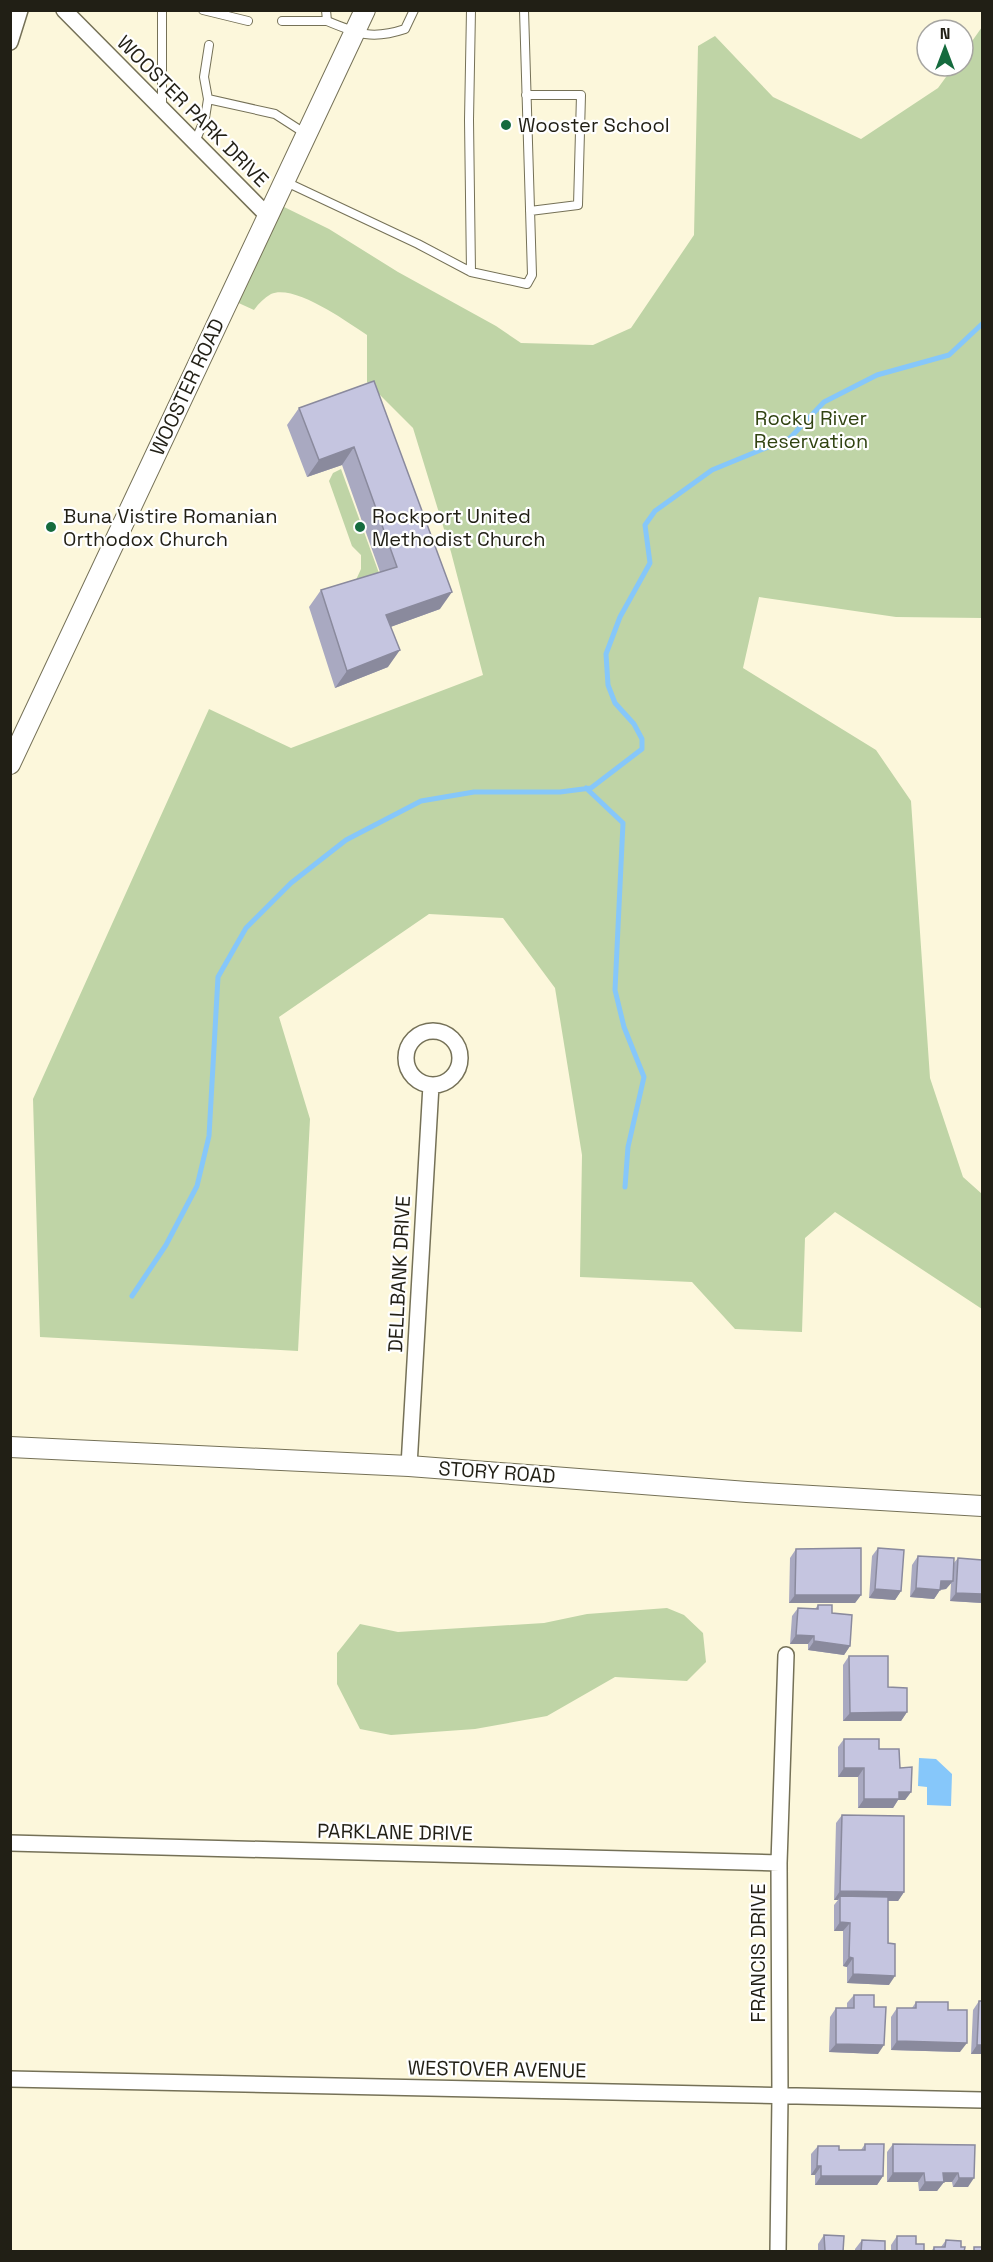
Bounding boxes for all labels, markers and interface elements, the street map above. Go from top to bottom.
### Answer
north arrow [915,18,975,78]
text: N [940,23,950,44]
street label: WOOSTER PARK DRIVE [112,30,274,192]
place label: Wooster School [518,112,670,138]
marker: Wooster School [499,118,513,132]
street label: WOOSTER ROAD [144,314,230,460]
park label: Rocky River Reservation [754,405,868,454]
place label: Buna Vistire Romanian Orthodox Church [63,503,278,552]
place label: Rockport United Methodist Church [372,503,546,552]
marker: Buna Vistire Romanian Orthodox Church [44,520,58,534]
marker: Rockport United Methodist Church [353,520,367,534]
street label: DELLBANK DRIVE [382,1195,416,1353]
street label: STORY ROAD [438,1455,556,1489]
street label: PARKLANE DRIVE [317,1818,473,1846]
street label: FRANCIS DRIVE [745,1884,771,2022]
street label: WESTOVER AVENUE [407,2054,587,2084]

